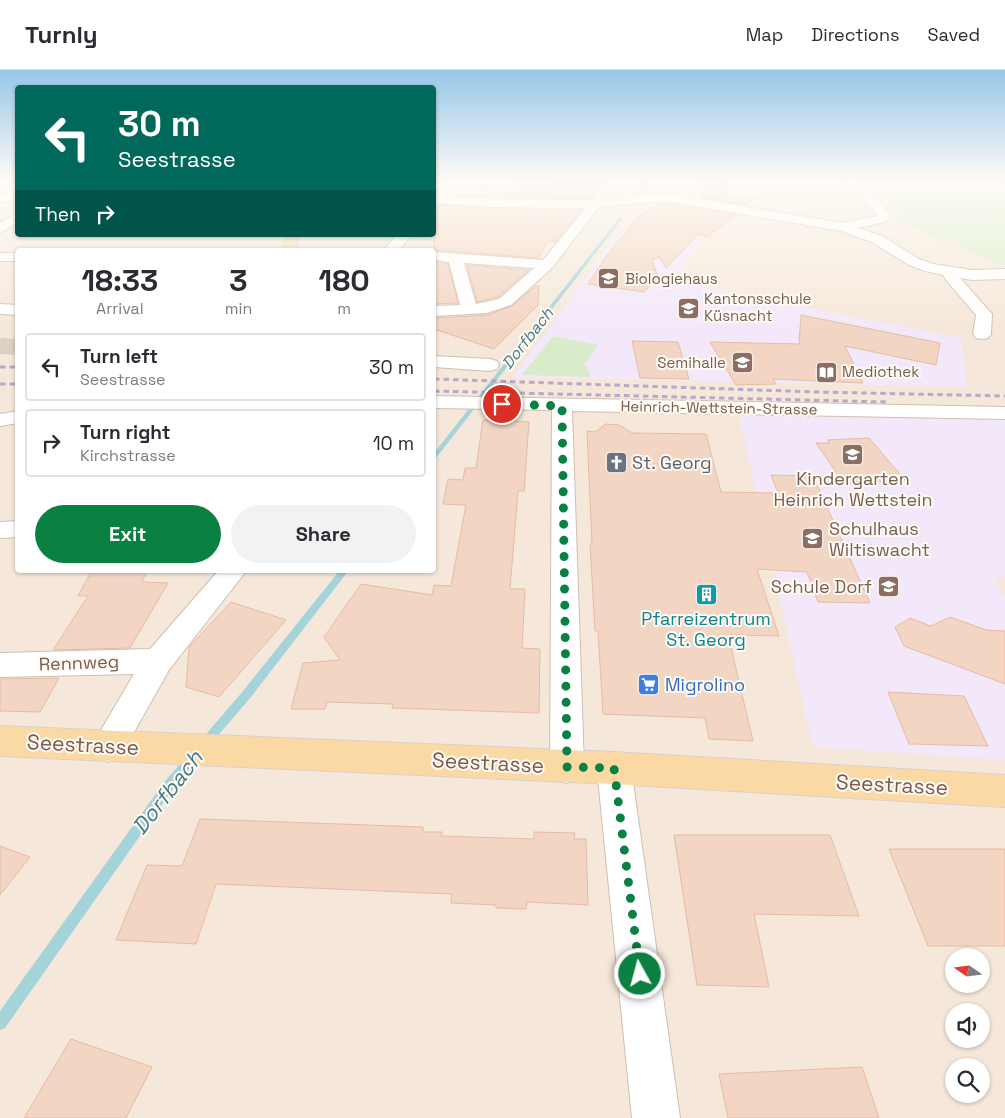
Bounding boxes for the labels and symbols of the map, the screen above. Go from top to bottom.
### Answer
school or university icon: Biologiehaus [597,267,621,291]
place label: Biologiehaus [625,269,718,288]
place label: Kantonsschule Küsnacht [704,289,812,325]
school or university icon: Kantonsschule Küsnacht [676,296,700,320]
water label: Dorfbach [497,302,559,373]
school or university icon: Semihalle [730,351,754,375]
place label: Semihalle [657,353,726,372]
library icon: Mediothek [814,360,838,384]
place label: Mediothek [842,362,919,381]
pin [481,383,523,425]
street label: Heinrich-Wettstein-Strasse [620,396,818,419]
school or university icon: Kindergarten Heinrich Wettstein [841,442,865,466]
church icon: St. Georg [604,451,628,475]
place label: St. Georg [632,451,712,474]
place label: Kindergarten Heinrich Wettstein [774,467,932,511]
place label: Schulhaus Wiltiswacht [829,517,930,561]
school or university icon: Schulhaus Wiltiswacht [801,527,825,551]
place label: Schule Dorf [771,575,872,598]
school or university icon: Schule Dorf [876,575,900,599]
building icon: Pfarreizentrum St. Georg [694,582,718,606]
place label: Pfarreizentrum St. Georg [641,607,771,651]
street label: Rennweg [38,650,120,675]
supermarket icon: Migrolino [637,673,661,697]
place label: Migrolino [665,673,745,696]
street label: Seestrasse [26,728,140,761]
water label: Dorfbach [125,744,209,840]
street label: Seestrasse [431,746,545,779]
street label: Seestrasse [835,768,949,801]
position arrow [613,947,665,999]
north arrow [945,948,990,992]

